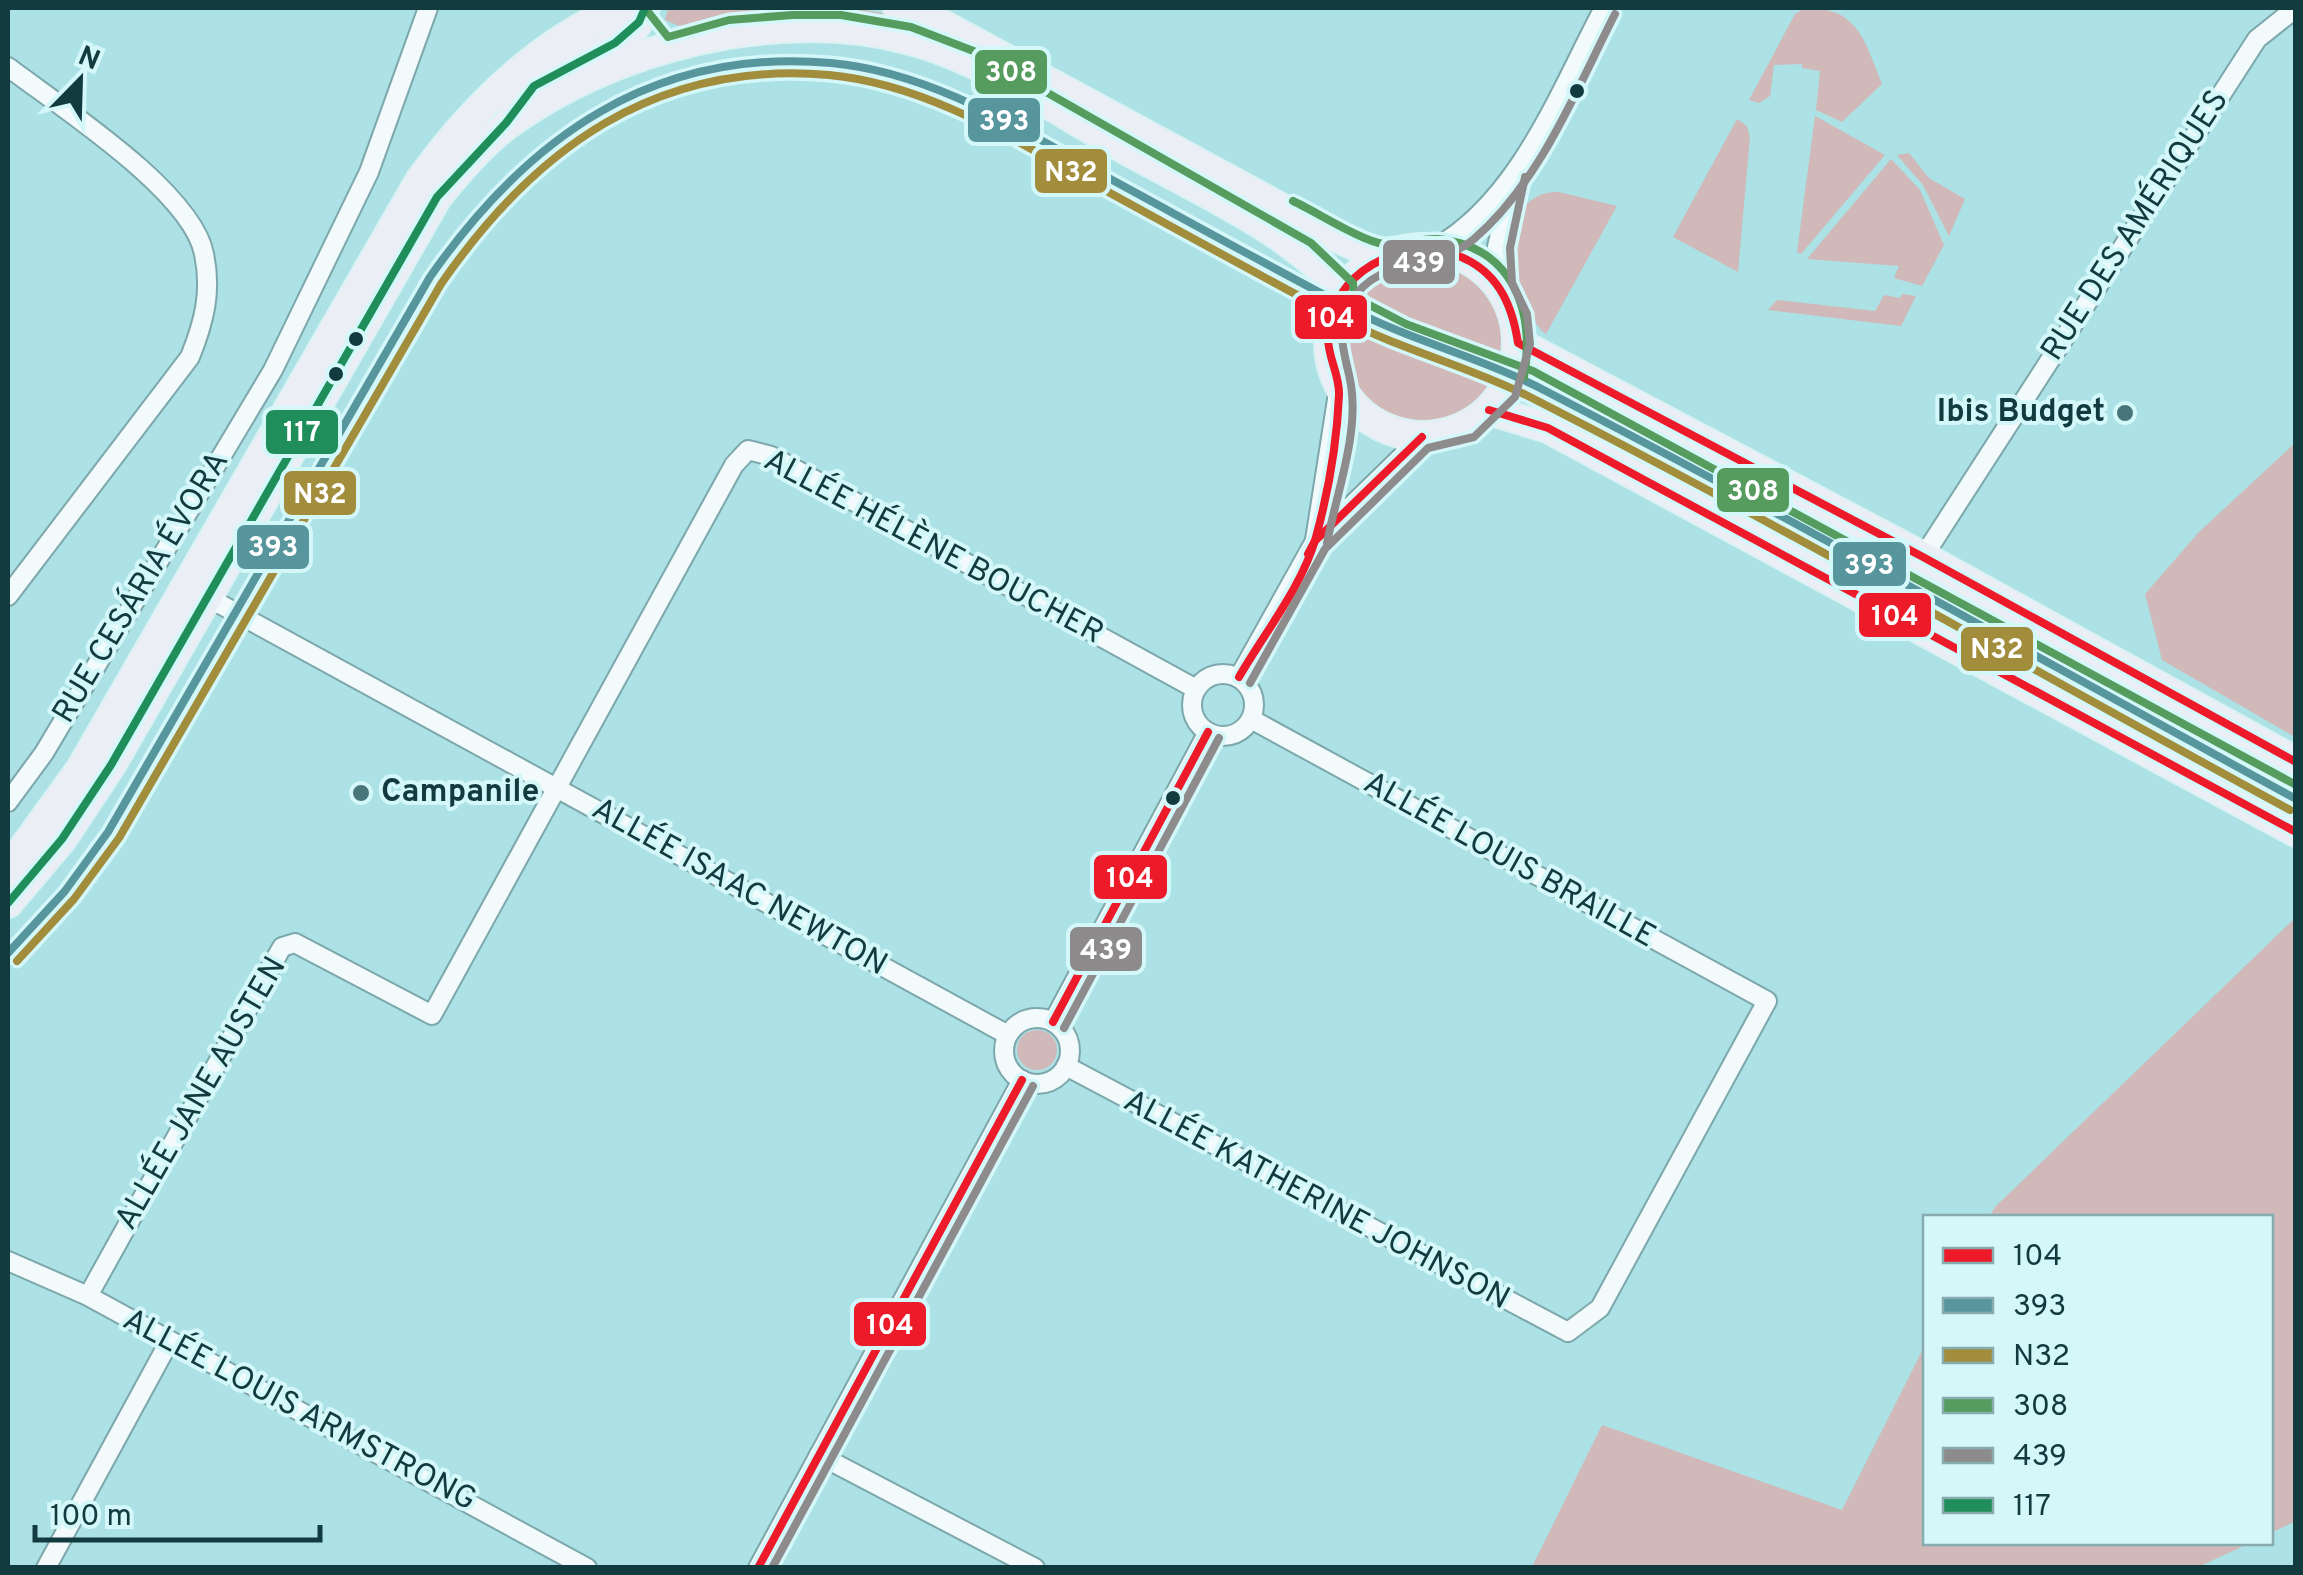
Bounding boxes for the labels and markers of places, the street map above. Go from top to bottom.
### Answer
unlabelled marker [1567,81,1587,101]
unlabelled marker [346,329,366,349]
unlabelled marker [326,364,346,384]
place label: Ibis Budget [1937,393,2105,433]
marker: Ibis Budget [2114,402,2136,424]
place label: Campanile [381,773,539,813]
marker: Campanile [350,782,372,804]
unlabelled marker [1163,788,1183,808]

